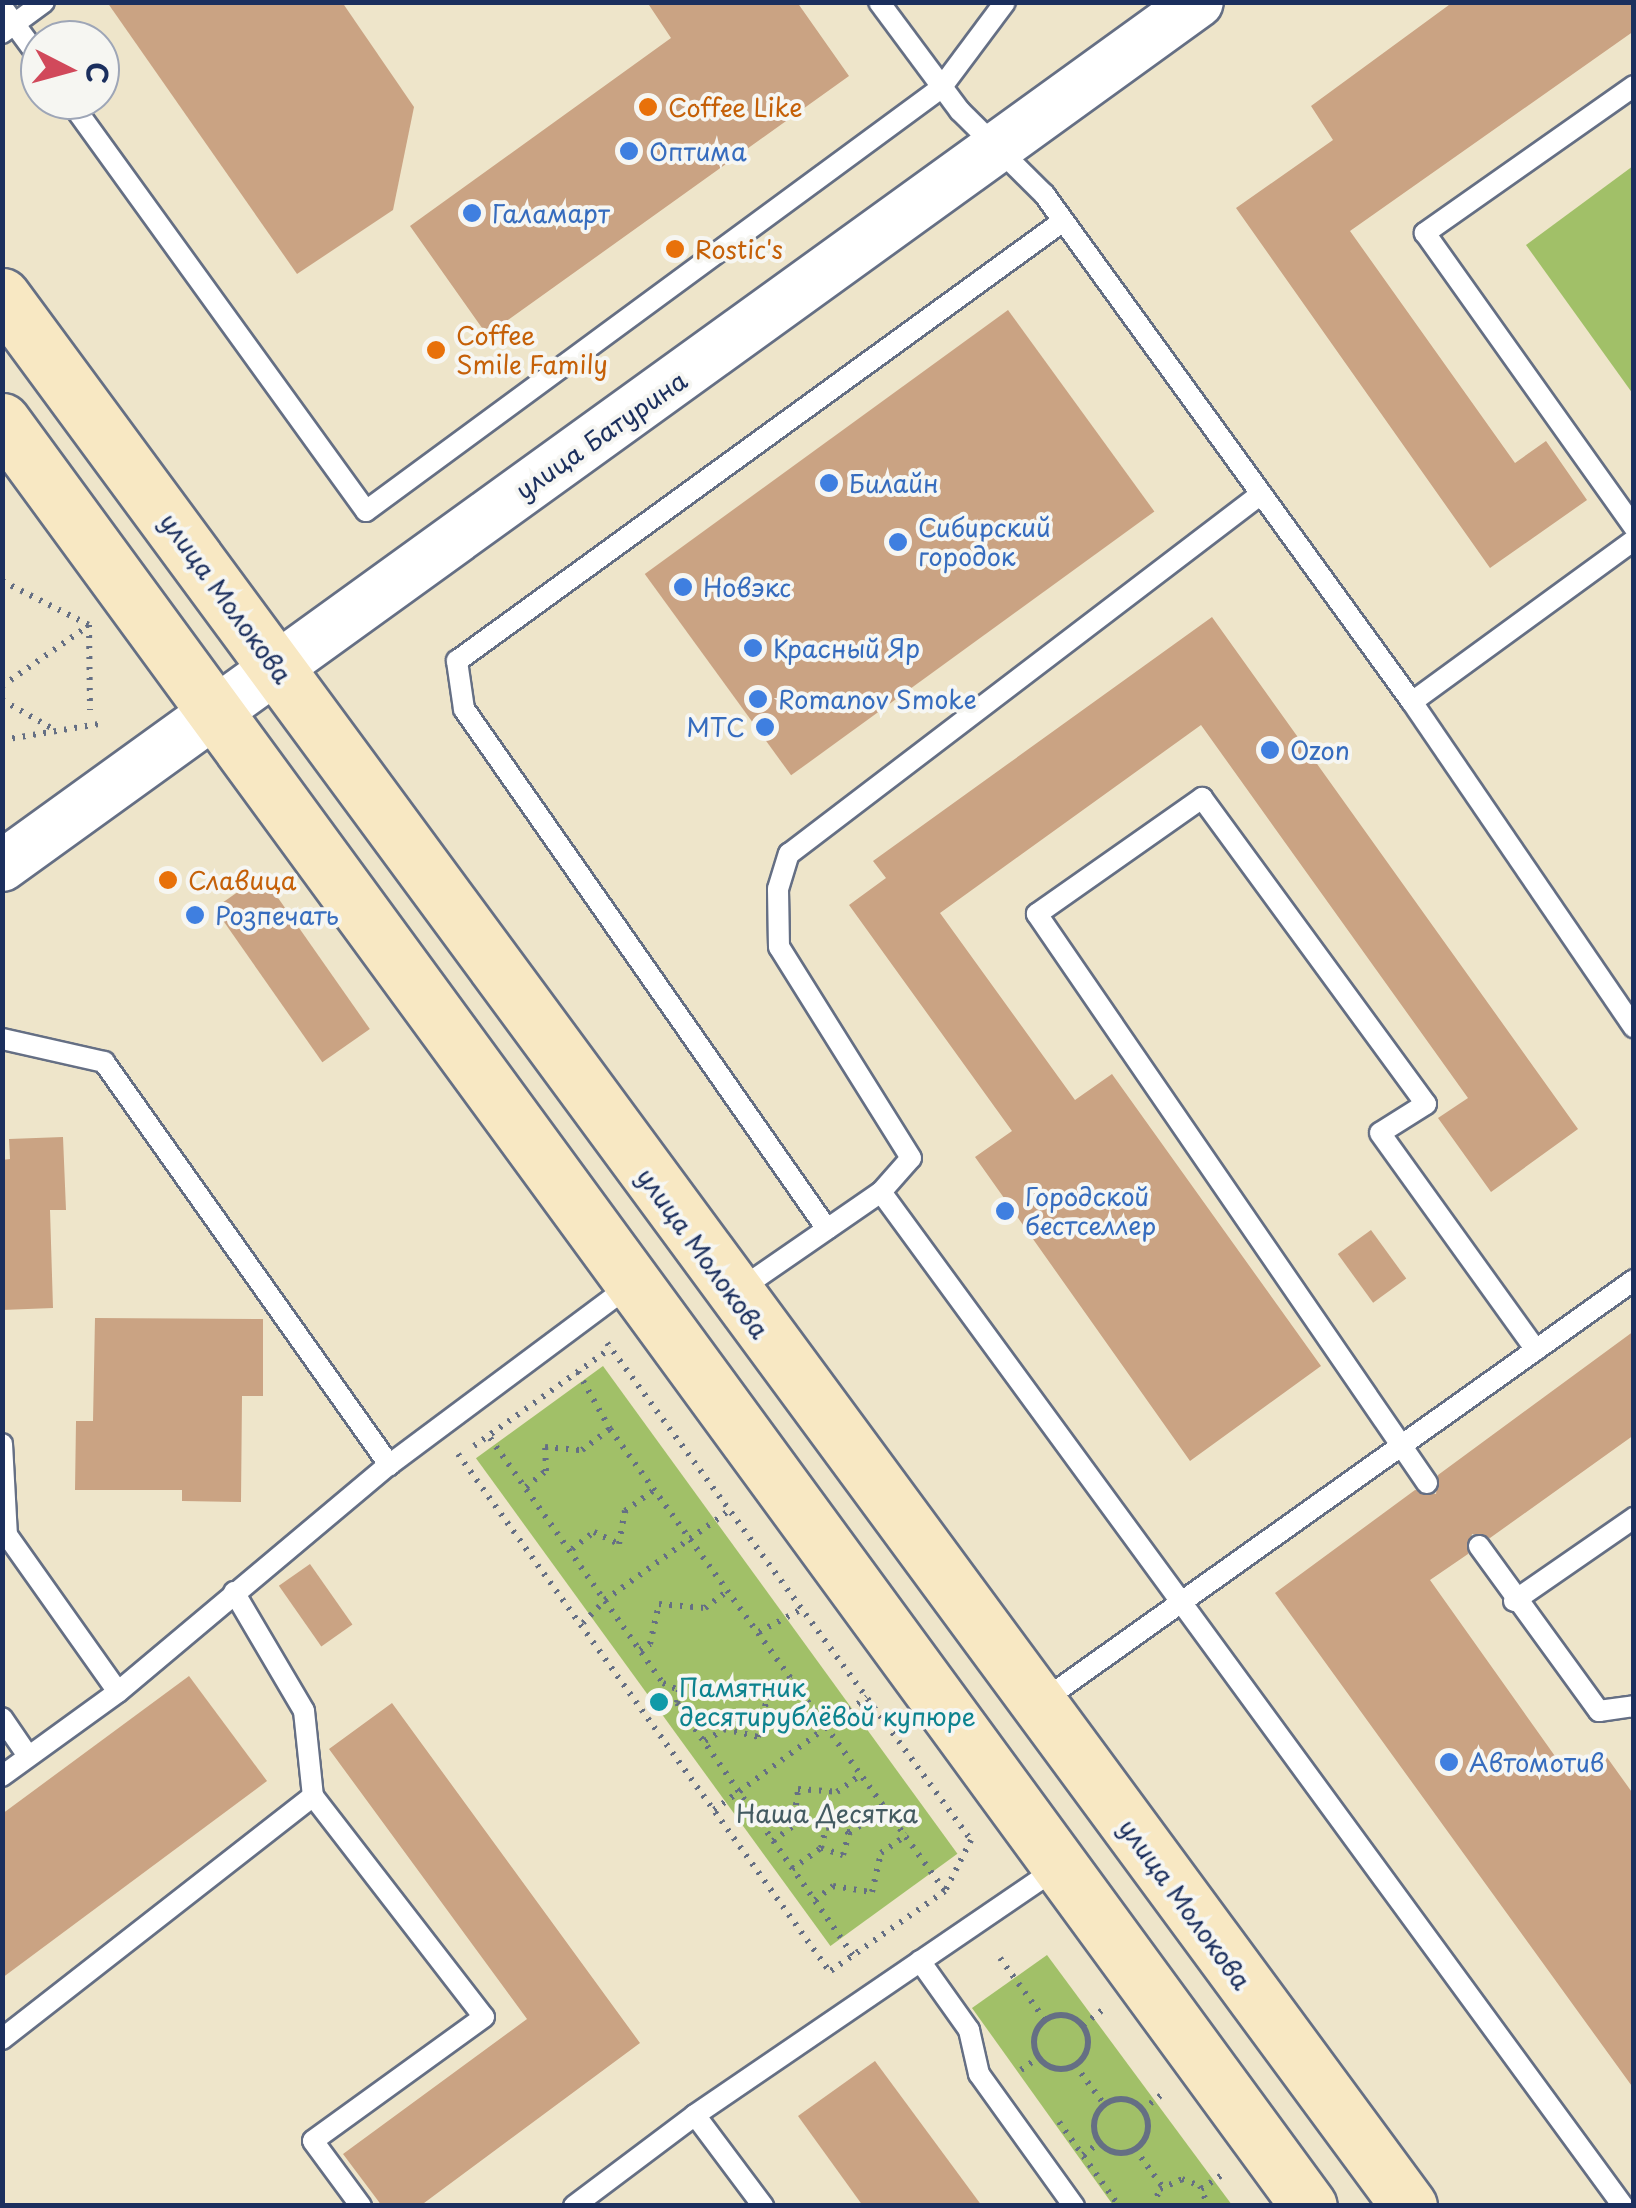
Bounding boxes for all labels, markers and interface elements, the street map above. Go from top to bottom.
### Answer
north arrow [20,20,120,120]
text: С [76,60,121,86]
place label: Coffee Like [668,92,804,122]
marker: Coffee Like [637,96,659,118]
place label: Оптима [649,136,747,166]
marker: Оптима [618,140,640,162]
place label: Галамарт [492,198,610,228]
marker: Галамарт [461,202,483,224]
place label: Rostic's [695,234,783,264]
marker: Rostic's [664,238,686,260]
place label: Coffee Smile Family [456,321,610,380]
marker: Coffee Smile Family [425,339,447,361]
street label: улица Батурина [509,365,693,505]
place label: Билайн [849,468,938,498]
marker: Билайн [818,472,840,494]
street label: улица Молокова [154,506,298,690]
place label: Сибирский городок [918,513,1051,572]
marker: Сибирский городок [887,531,909,553]
place label: Новэкс [703,572,791,602]
marker: Новэкс [672,576,694,598]
place label: Красный Яр [773,633,920,663]
marker: Красный Яр [742,637,764,659]
place label: Romanov Smoke [778,684,977,714]
marker: Romanov Smoke [747,688,769,710]
place label: МТС [686,712,745,742]
marker: МТС [754,716,776,738]
place label: Ozon [1290,735,1350,765]
marker: Ozon [1259,739,1281,761]
place label: Славица [188,865,296,895]
marker: Славица [157,869,179,891]
place label: Розпечать [215,900,339,930]
marker: Розпечать [184,904,206,926]
street label: улица Молокова [631,1161,775,1345]
place label: Городской бестселлер [1025,1182,1156,1241]
marker: Городской бестселлер [994,1200,1016,1222]
place label: Памятник десятирублёвой купюре [679,1673,977,1732]
marker: Памятник десятирублёвой купюре [648,1691,670,1713]
place label: Автомотив [1469,1747,1604,1777]
marker: Автомотив [1438,1751,1460,1773]
park label: Наша Десятка [736,1798,918,1828]
street label: улица Молокова [1113,1812,1257,1996]

